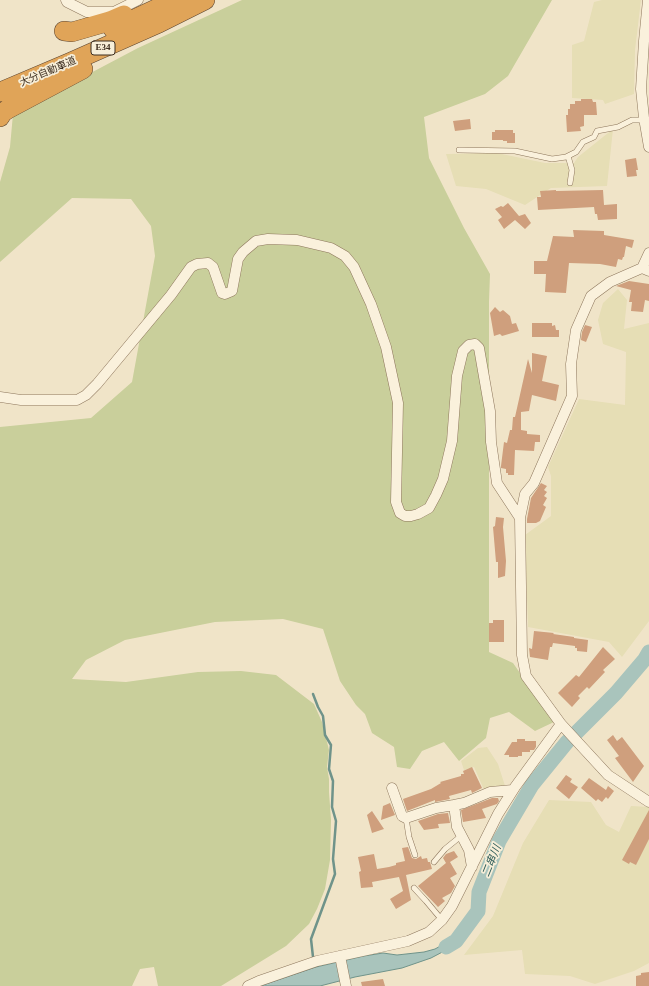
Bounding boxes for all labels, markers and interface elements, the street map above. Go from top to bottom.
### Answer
road number: E34 [91,41,115,55]
street label: 大分自動車道 [18,55,78,89]
water label: 二串川 [480,843,504,879]

